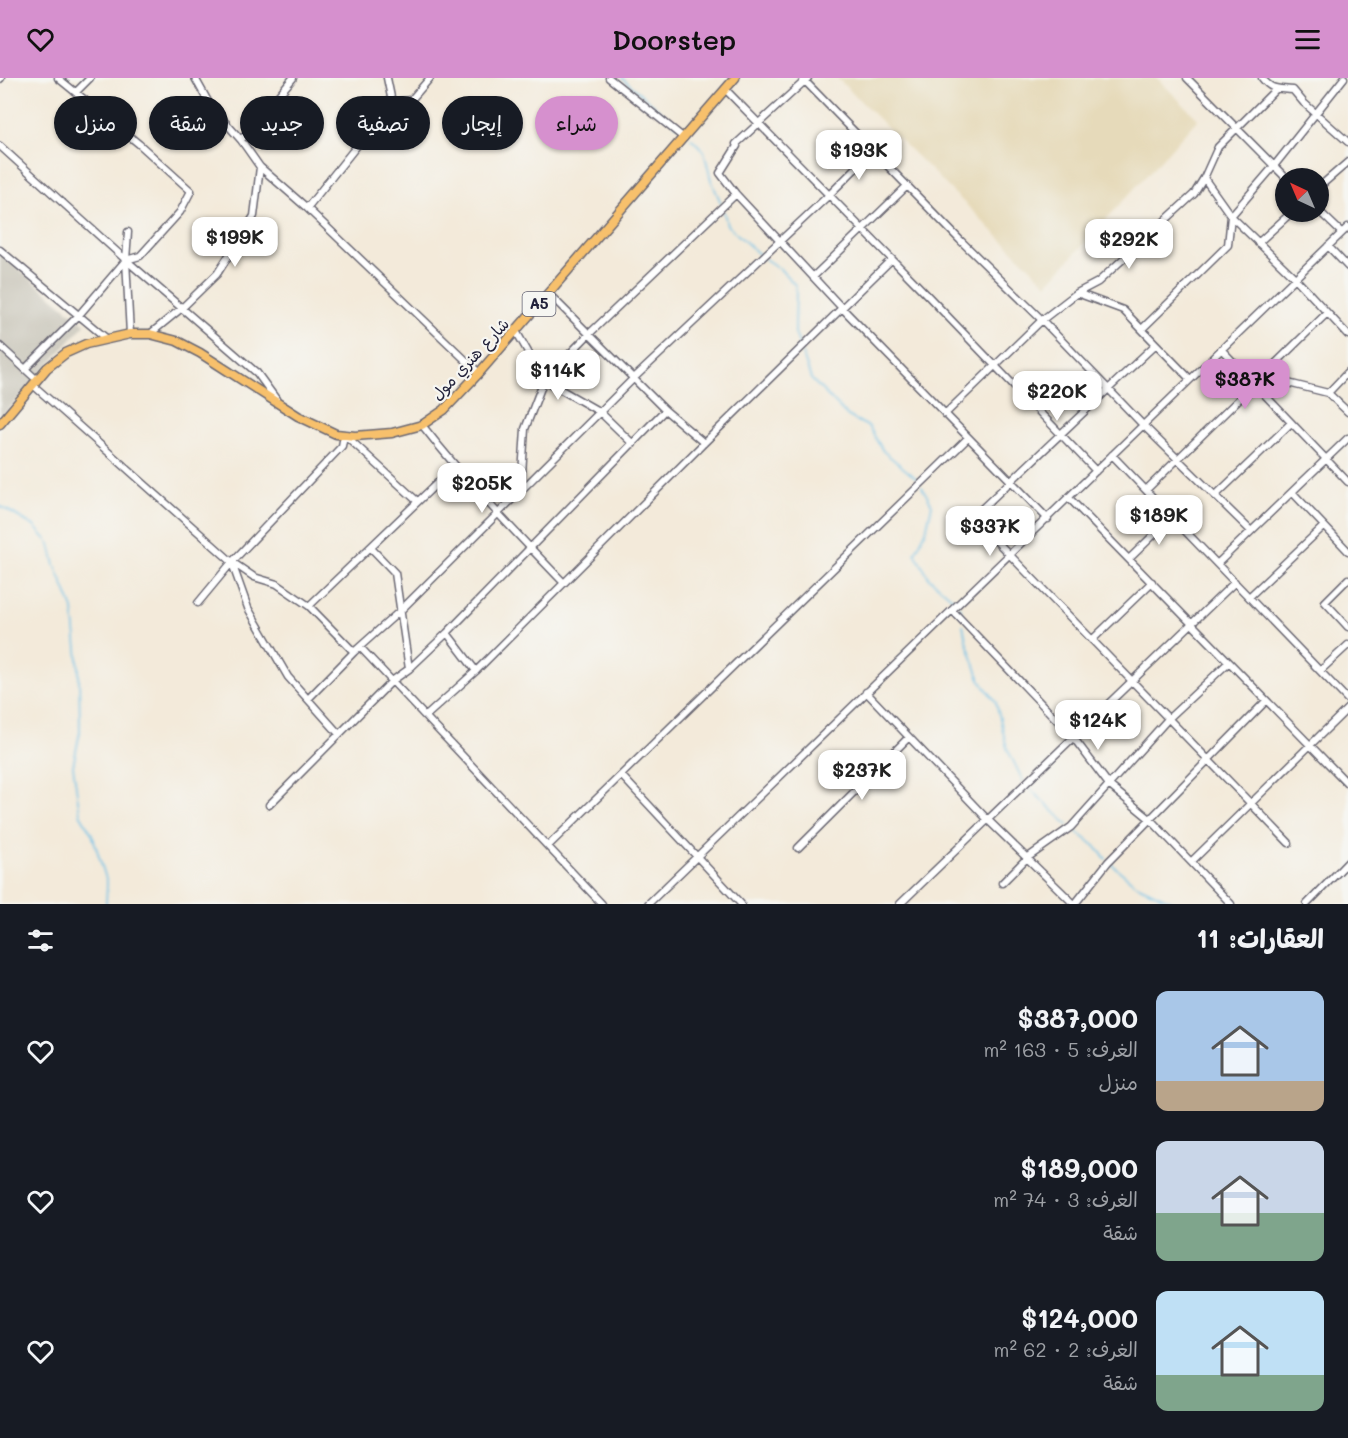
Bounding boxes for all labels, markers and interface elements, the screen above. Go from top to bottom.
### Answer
text: Doorstep [612,22,736,57]
icon: heart [24,23,57,56]
icon: menu [1291,23,1324,56]
chip: منزل [54,96,137,150]
chip: شقة [149,96,228,150]
chip: جديد [240,96,324,150]
chip: تصفية [336,96,430,150]
chip: إيجار [442,96,523,150]
chip: شراء [535,96,618,150]
pin: $193K [817,130,901,181]
text: $193K [830,136,888,162]
north arrow [1275,168,1329,222]
map controls [1275,168,1329,222]
pin: $199K [193,217,277,268]
pin: $292K [1087,219,1171,270]
text: $199K [206,223,264,249]
text: $292K [1099,225,1159,251]
road number: A5 [522,292,556,316]
street label: شارع هنري مول [426,313,515,406]
pin: $114K [516,350,600,401]
text: $114K [530,356,586,382]
pin: $387K [1203,359,1287,410]
text: $387K [1214,365,1276,391]
pin: $220K [1015,371,1099,422]
text: $220K [1027,377,1087,403]
pin: $205K [440,463,524,514]
text: $205K [451,469,513,495]
pin: $189K [1117,495,1201,546]
text: $189K [1130,501,1188,527]
pin: $337K [948,506,1032,557]
text: $337K [960,512,1020,538]
pin: $124K [1056,700,1140,751]
text: $124K [1069,706,1127,732]
pin: $237K [820,750,904,801]
text: $237K [832,756,892,782]
text: العقارات: 11 [1196,921,1324,955]
icon: filters [24,924,57,957]
text: $387,000 [1018,1001,1138,1035]
icon: home [1204,1015,1276,1087]
icon: heart [24,1035,57,1068]
text: الغرف: 5 · 163 m² [983,1036,1138,1062]
text: منزل [1099,1069,1138,1095]
text: $189,000 [1021,1151,1138,1185]
icon: home [1204,1165,1276,1237]
icon: heart [24,1185,57,1218]
text: الغرف: 3 · 74 m² [993,1186,1138,1212]
text: شقة [1103,1219,1138,1245]
text: $124,000 [1021,1301,1138,1335]
icon: home [1204,1315,1276,1387]
icon: heart [24,1335,57,1368]
text: الغرف: 2 · 62 m² [993,1336,1138,1362]
text: شقة [1103,1369,1138,1395]

